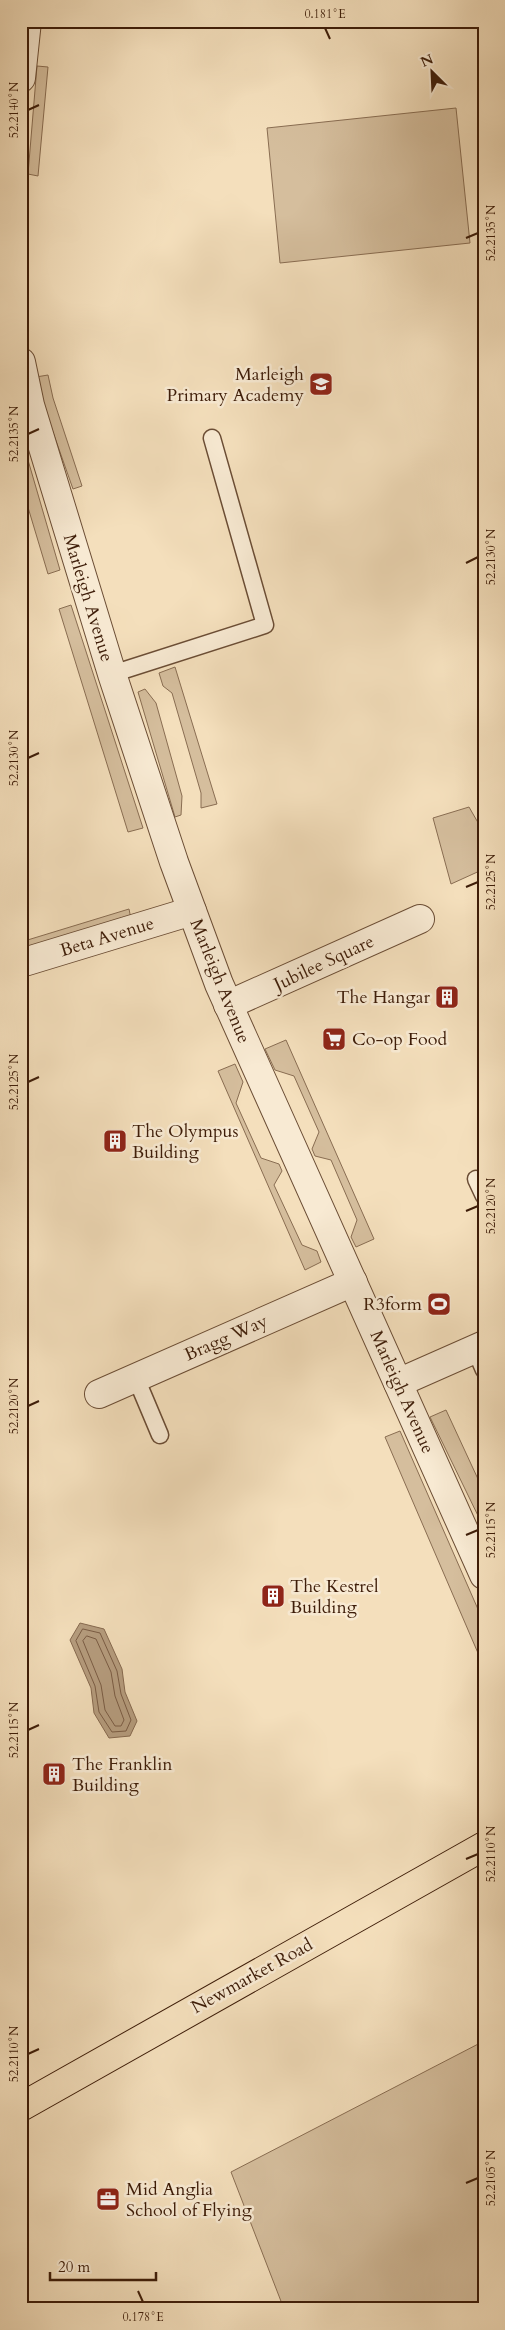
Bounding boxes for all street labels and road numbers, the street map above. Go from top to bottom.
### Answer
street label: Marleigh Avenue [57,531,119,665]
street label: Beta Avenue [57,911,157,963]
street label: Marleigh Avenue [184,915,256,1047]
street label: Jubilee Square [267,929,378,998]
street label: Bragg Way [180,1308,272,1367]
street label: Marleigh Avenue [364,1326,440,1458]
street label: Newmarket Road [187,1932,318,2020]

